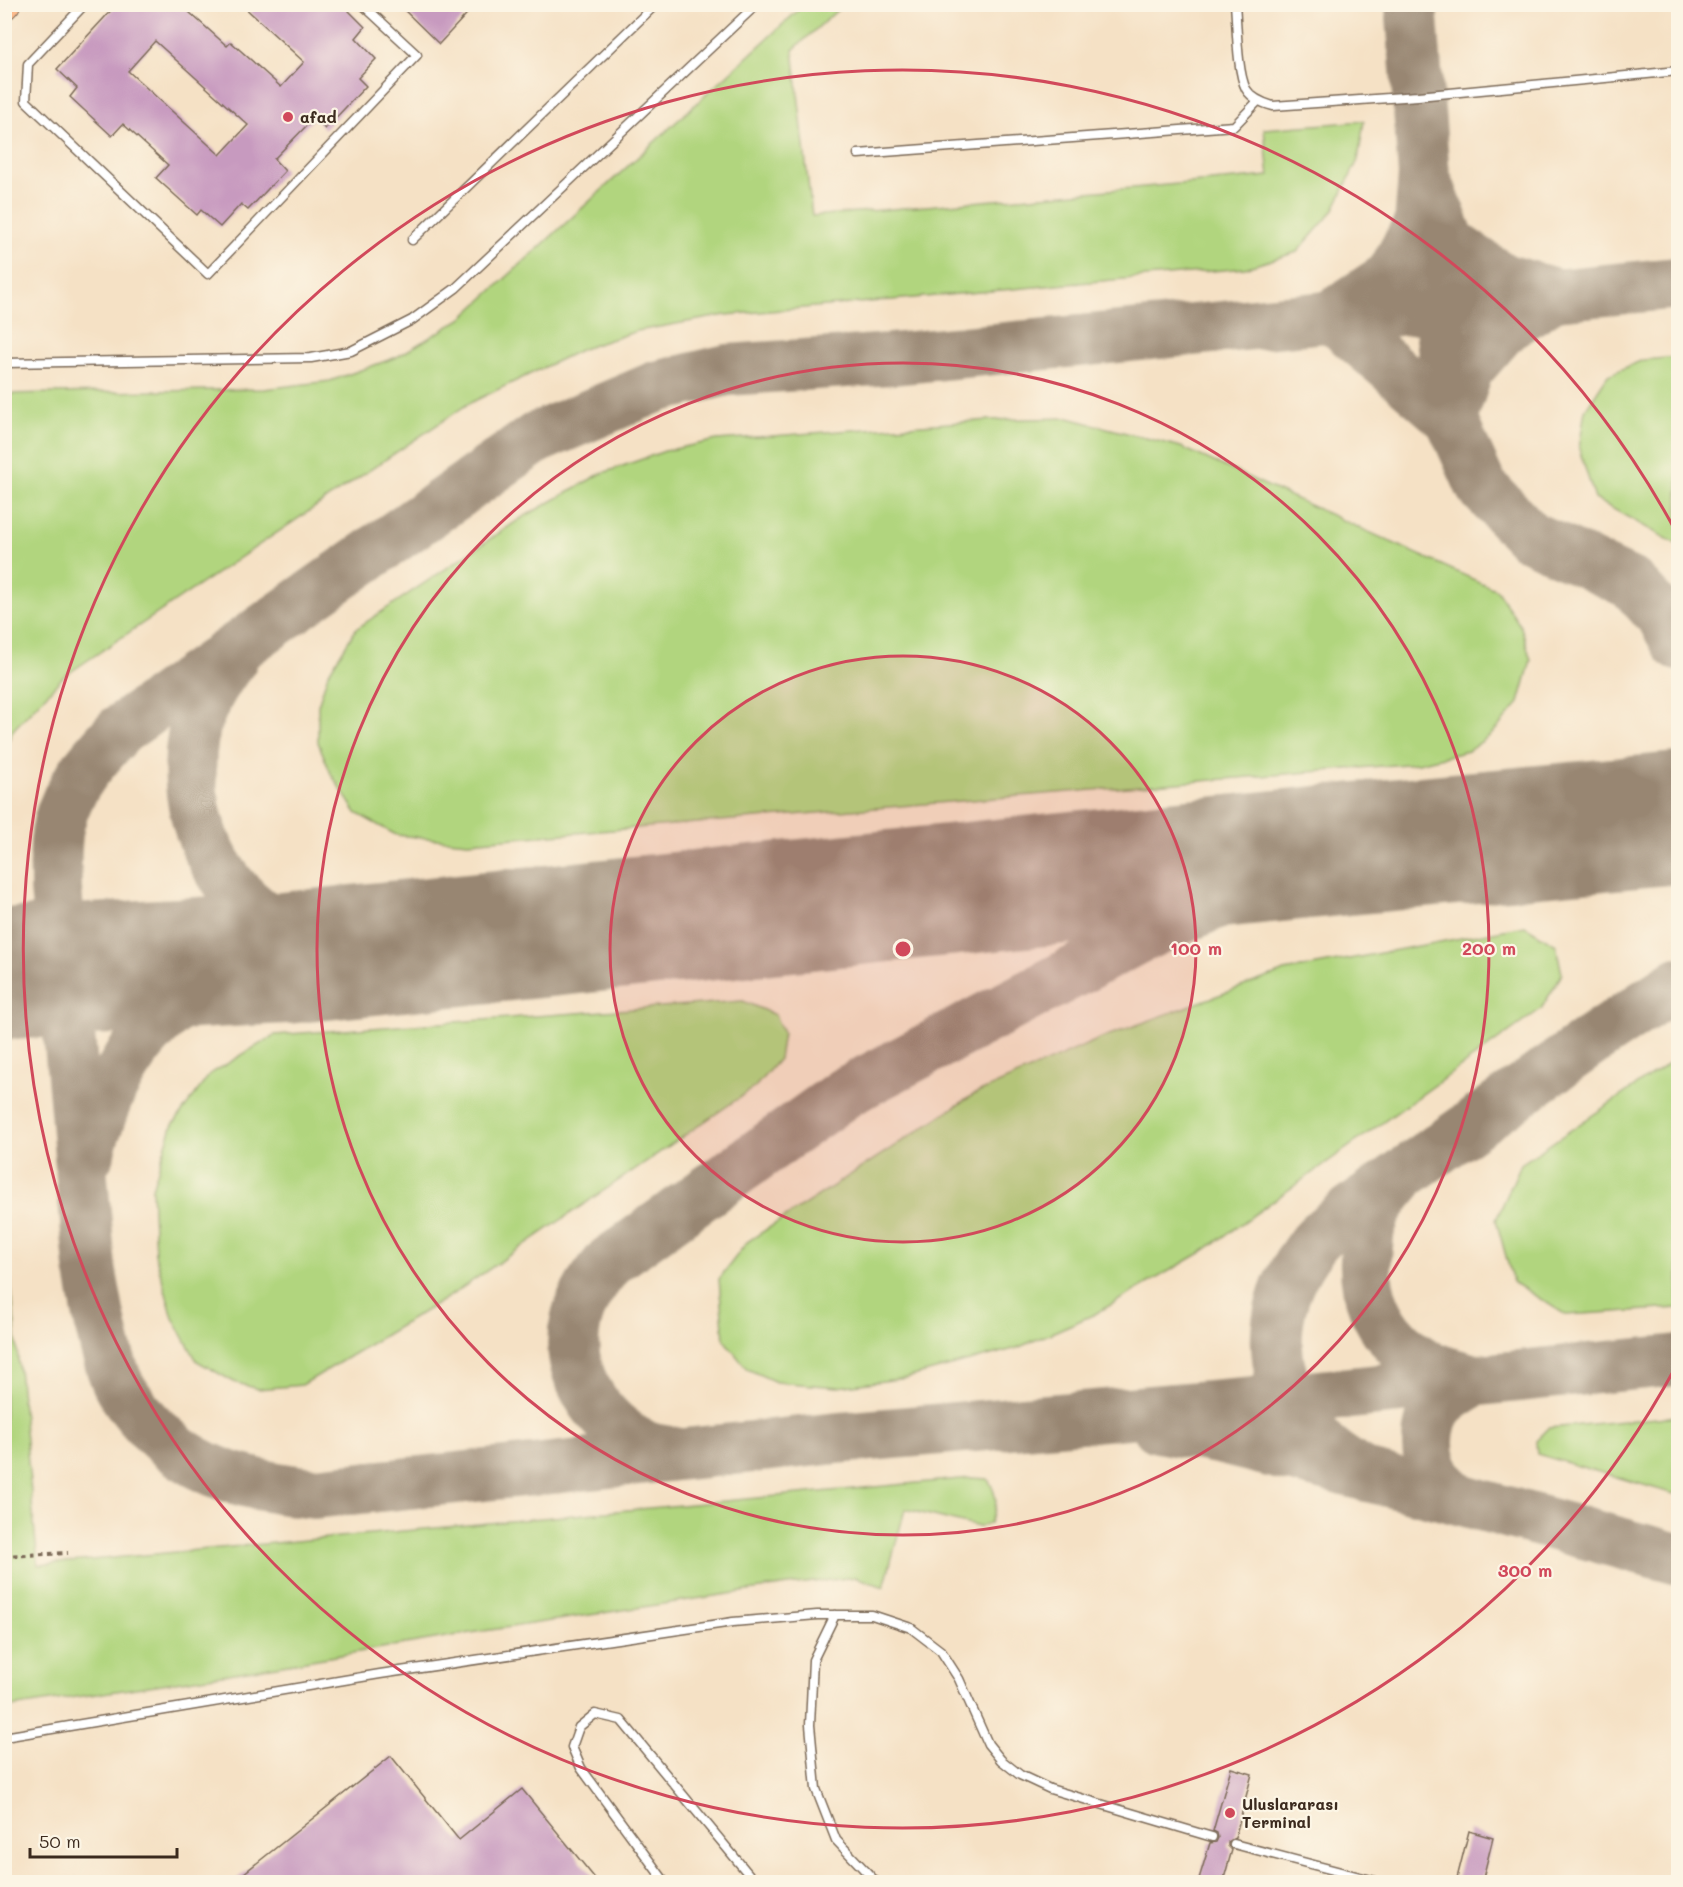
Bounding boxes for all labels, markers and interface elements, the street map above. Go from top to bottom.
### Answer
place label: afad [300,106,337,127]
marker: afad [281,110,295,124]
text: 100 m [1170,936,1222,960]
text: 200 m [1462,936,1516,960]
centre of rings [893,939,913,959]
text: 300 m [1498,1558,1552,1582]
place label: Uluslararası Terminal [1242,1793,1339,1832]
marker: Uluslararası Terminal [1223,1806,1237,1820]
scale bar [30,1821,177,1859]
text: 50 m [39,1829,81,1853]

